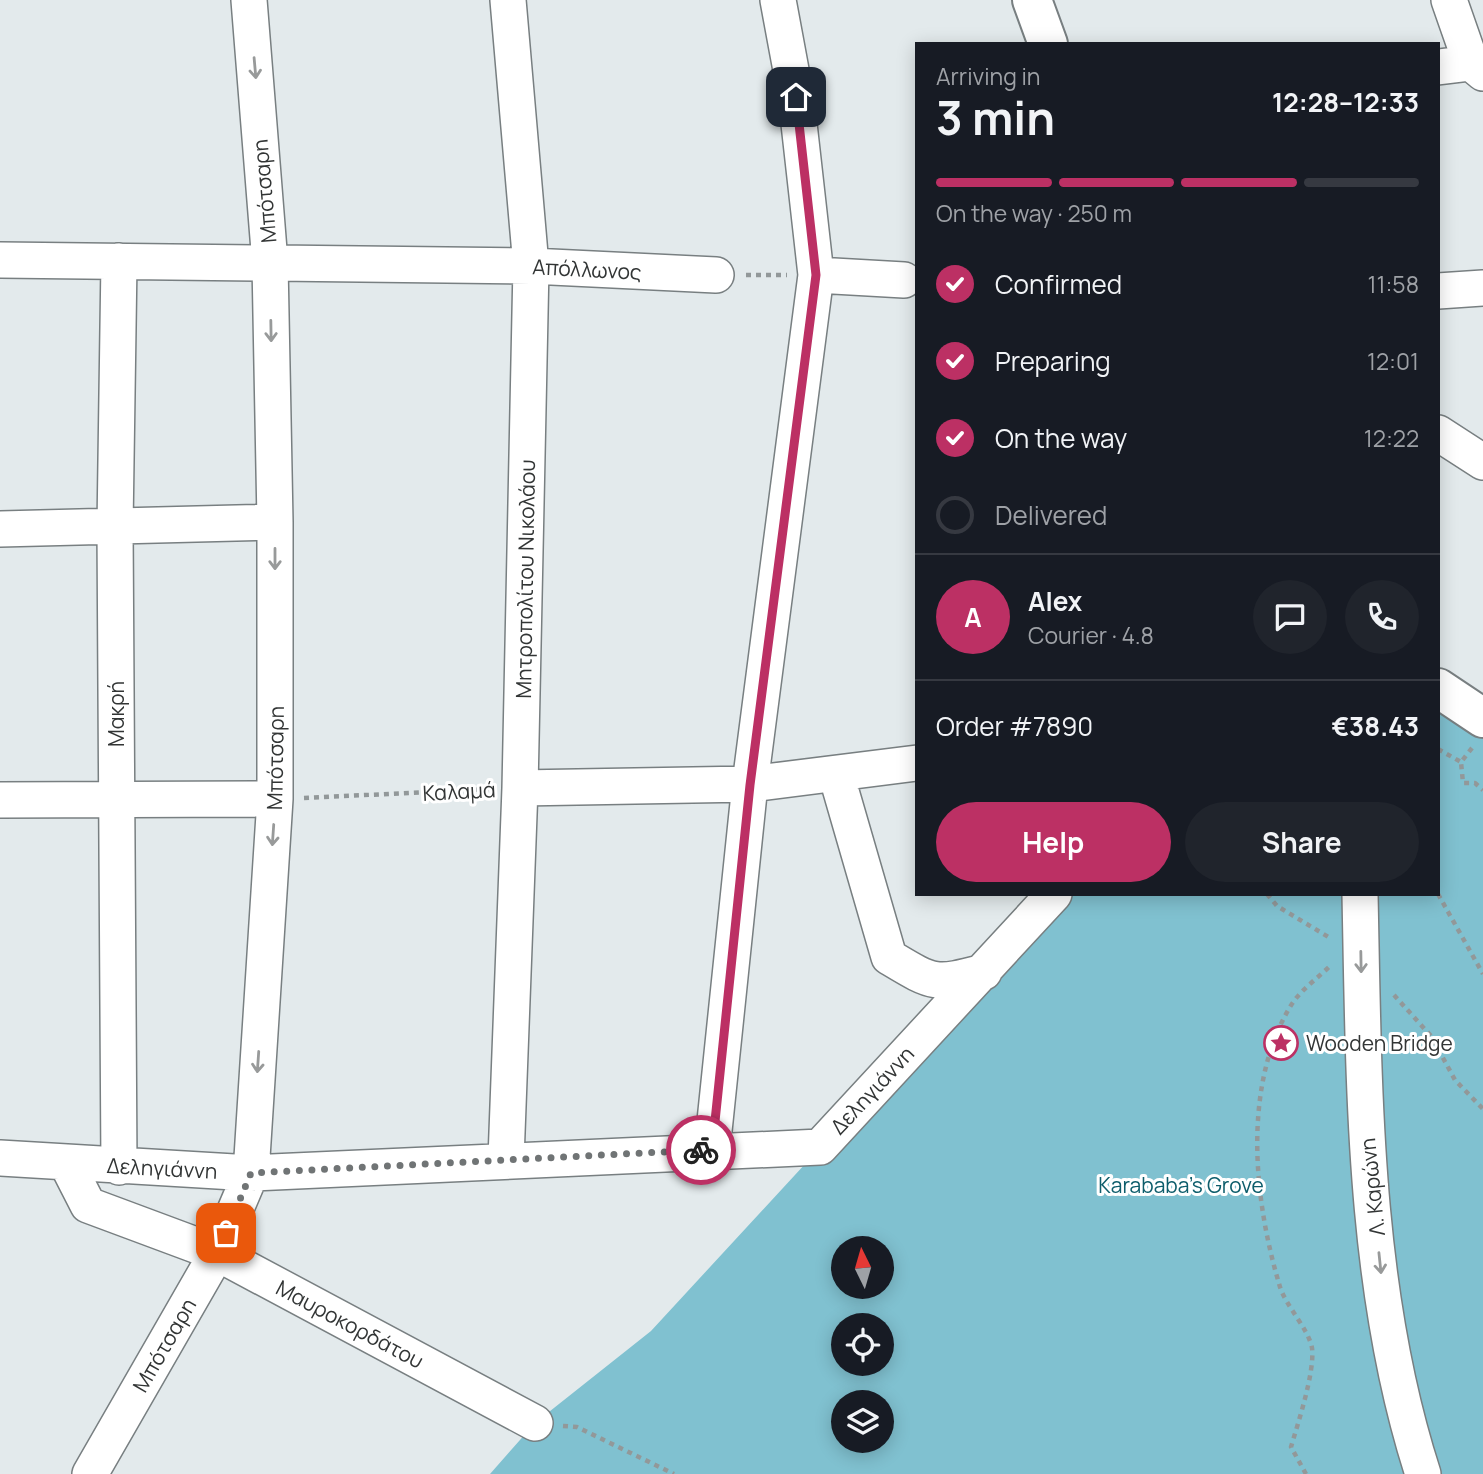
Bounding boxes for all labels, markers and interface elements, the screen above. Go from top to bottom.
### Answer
one-way arrow [249,56,262,79]
text: Arriving in [936,60,1041,92]
pin [766,67,826,127]
icon: home [777,78,815,116]
text: 12:28–12:33 [1272,84,1419,120]
text: 3 min [936,86,1055,149]
street label: Μπότσαρη [246,138,282,244]
text: On the way · 250 m [936,197,1132,229]
street label: Απόλλωνος [532,252,642,286]
icon: check [936,265,974,303]
text: Confirmed [995,266,1122,302]
text: 11:58 [1368,268,1419,300]
one-way arrow [265,319,278,342]
icon: check [936,342,974,380]
text: Preparing [995,343,1111,379]
text: 12:01 [1367,345,1419,377]
icon: check [936,419,974,457]
text: On the way [995,420,1127,456]
text: 12:22 [1364,422,1419,454]
street label: Μητροπολίτου Νικολάου [509,459,541,699]
text: Delivered [995,497,1107,533]
one-way arrow [268,547,282,570]
button: chat [1253,580,1327,654]
button: phone [1345,580,1419,654]
text: Alex [1028,583,1082,619]
text: A [964,599,982,635]
text: Courier · 4.8 [1028,619,1154,651]
street label: Μακρή [102,681,130,747]
street label: Μπότσαρη [260,706,290,810]
text: Order #7890 [936,708,1093,744]
text: €38.43 [1331,708,1419,744]
street label: Καλαμά [422,775,496,807]
button: Help [936,802,1171,882]
button: Share [1185,802,1419,882]
one-way arrow [266,823,279,846]
one-way arrow [1354,951,1368,974]
place icon: Wooden Bridge [1262,1024,1300,1062]
place label: Wooden Bridge [1306,1029,1453,1057]
street label: Δεληγιάννη [824,1040,920,1140]
one-way arrow [252,1050,265,1073]
courier [666,1115,736,1185]
icon: bike [682,1131,720,1169]
street label: Λ. Καρώνη [1353,1137,1391,1237]
street label: Δεληγιάννη [106,1151,218,1185]
park label: Karababa's Grove [1098,1171,1264,1199]
pin [196,1203,256,1263]
icon: bag [207,1214,245,1252]
north arrow [831,1236,894,1298]
map controls [831,1236,894,1453]
one-way arrow [1374,1251,1387,1273]
street label: Μαυροκορδάτου [271,1273,429,1375]
street label: Μπότσαρη [126,1293,202,1397]
button: locate [831,1313,894,1376]
button: layers [831,1390,894,1453]

